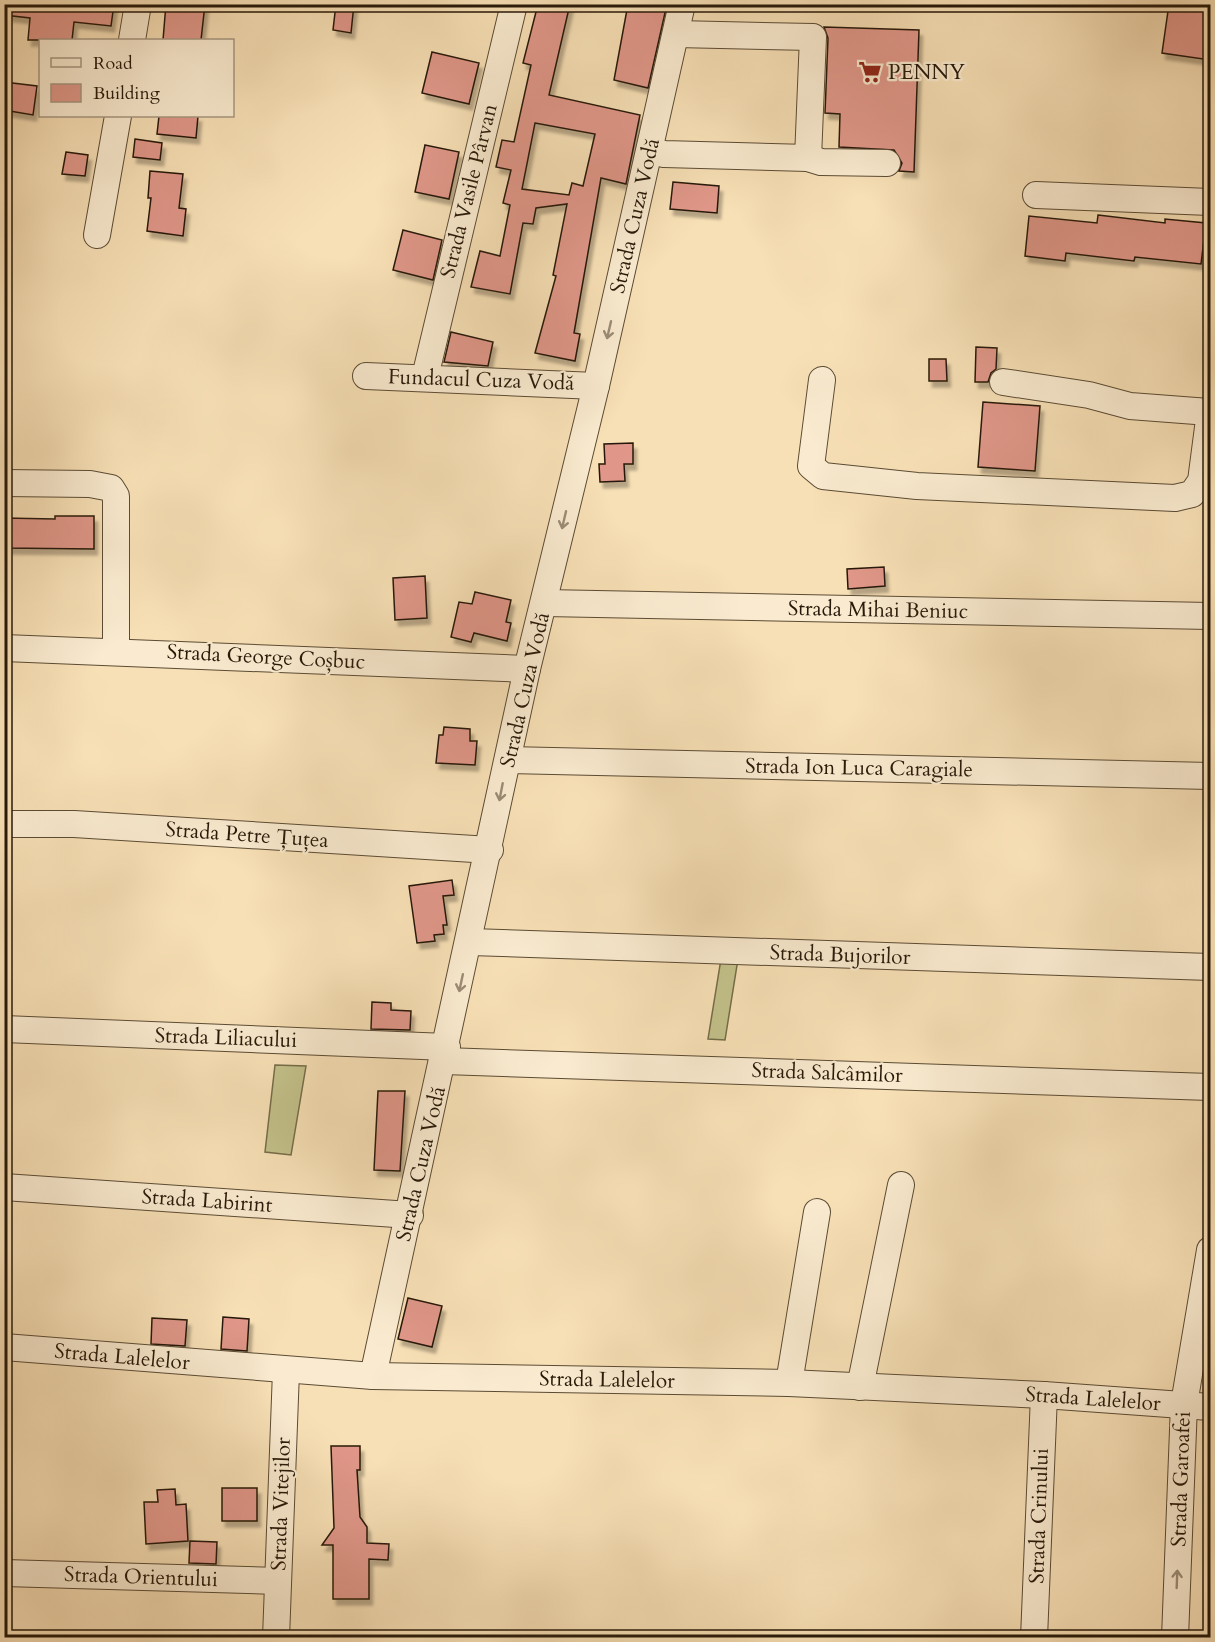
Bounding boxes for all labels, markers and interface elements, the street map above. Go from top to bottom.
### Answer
legend [39,39,234,117]
text: Road [93,51,133,76]
place label: PENNY [888,58,965,87]
supermarket icon: PENNY [857,59,883,85]
text: Building [93,81,161,106]
street label: Strada Vasile Pârvan [433,101,505,281]
street label: Strada Cuza Vodă [603,136,667,296]
one-way arrow [602,321,614,340]
street label: Fundacul Cuza Vodă [387,362,575,398]
one-way arrow [558,510,570,529]
street label: Strada Mihai Beniuc [788,594,968,626]
street label: Strada Cuza Vodă [493,610,557,770]
street label: Strada George Coșbuc [166,637,366,677]
street label: Strada Ion Luca Caragiale [745,752,973,784]
one-way arrow [495,782,506,801]
street label: Strada Petre Țuțea [164,815,330,855]
street label: Strada Bujorilor [769,938,911,972]
one-way arrow [455,972,466,992]
street label: Strada Liliacului [154,1021,298,1055]
street label: Strada Salcâmilor [751,1056,903,1090]
street label: Strada Cuza Vodă [389,1084,453,1244]
street label: Strada Labirint [141,1182,274,1220]
street label: Strada Lalelelor [53,1337,191,1377]
street label: Strada Lalelelor [539,1364,675,1396]
street label: Strada Lalelelor [1024,1380,1162,1418]
street label: Strada Garoafei [1164,1411,1198,1547]
street label: Strada Vitejilor [264,1436,298,1571]
street label: Strada Crinului [1022,1448,1056,1584]
street label: Strada Orientului [64,1560,219,1594]
one-way arrow [1171,1570,1183,1590]

